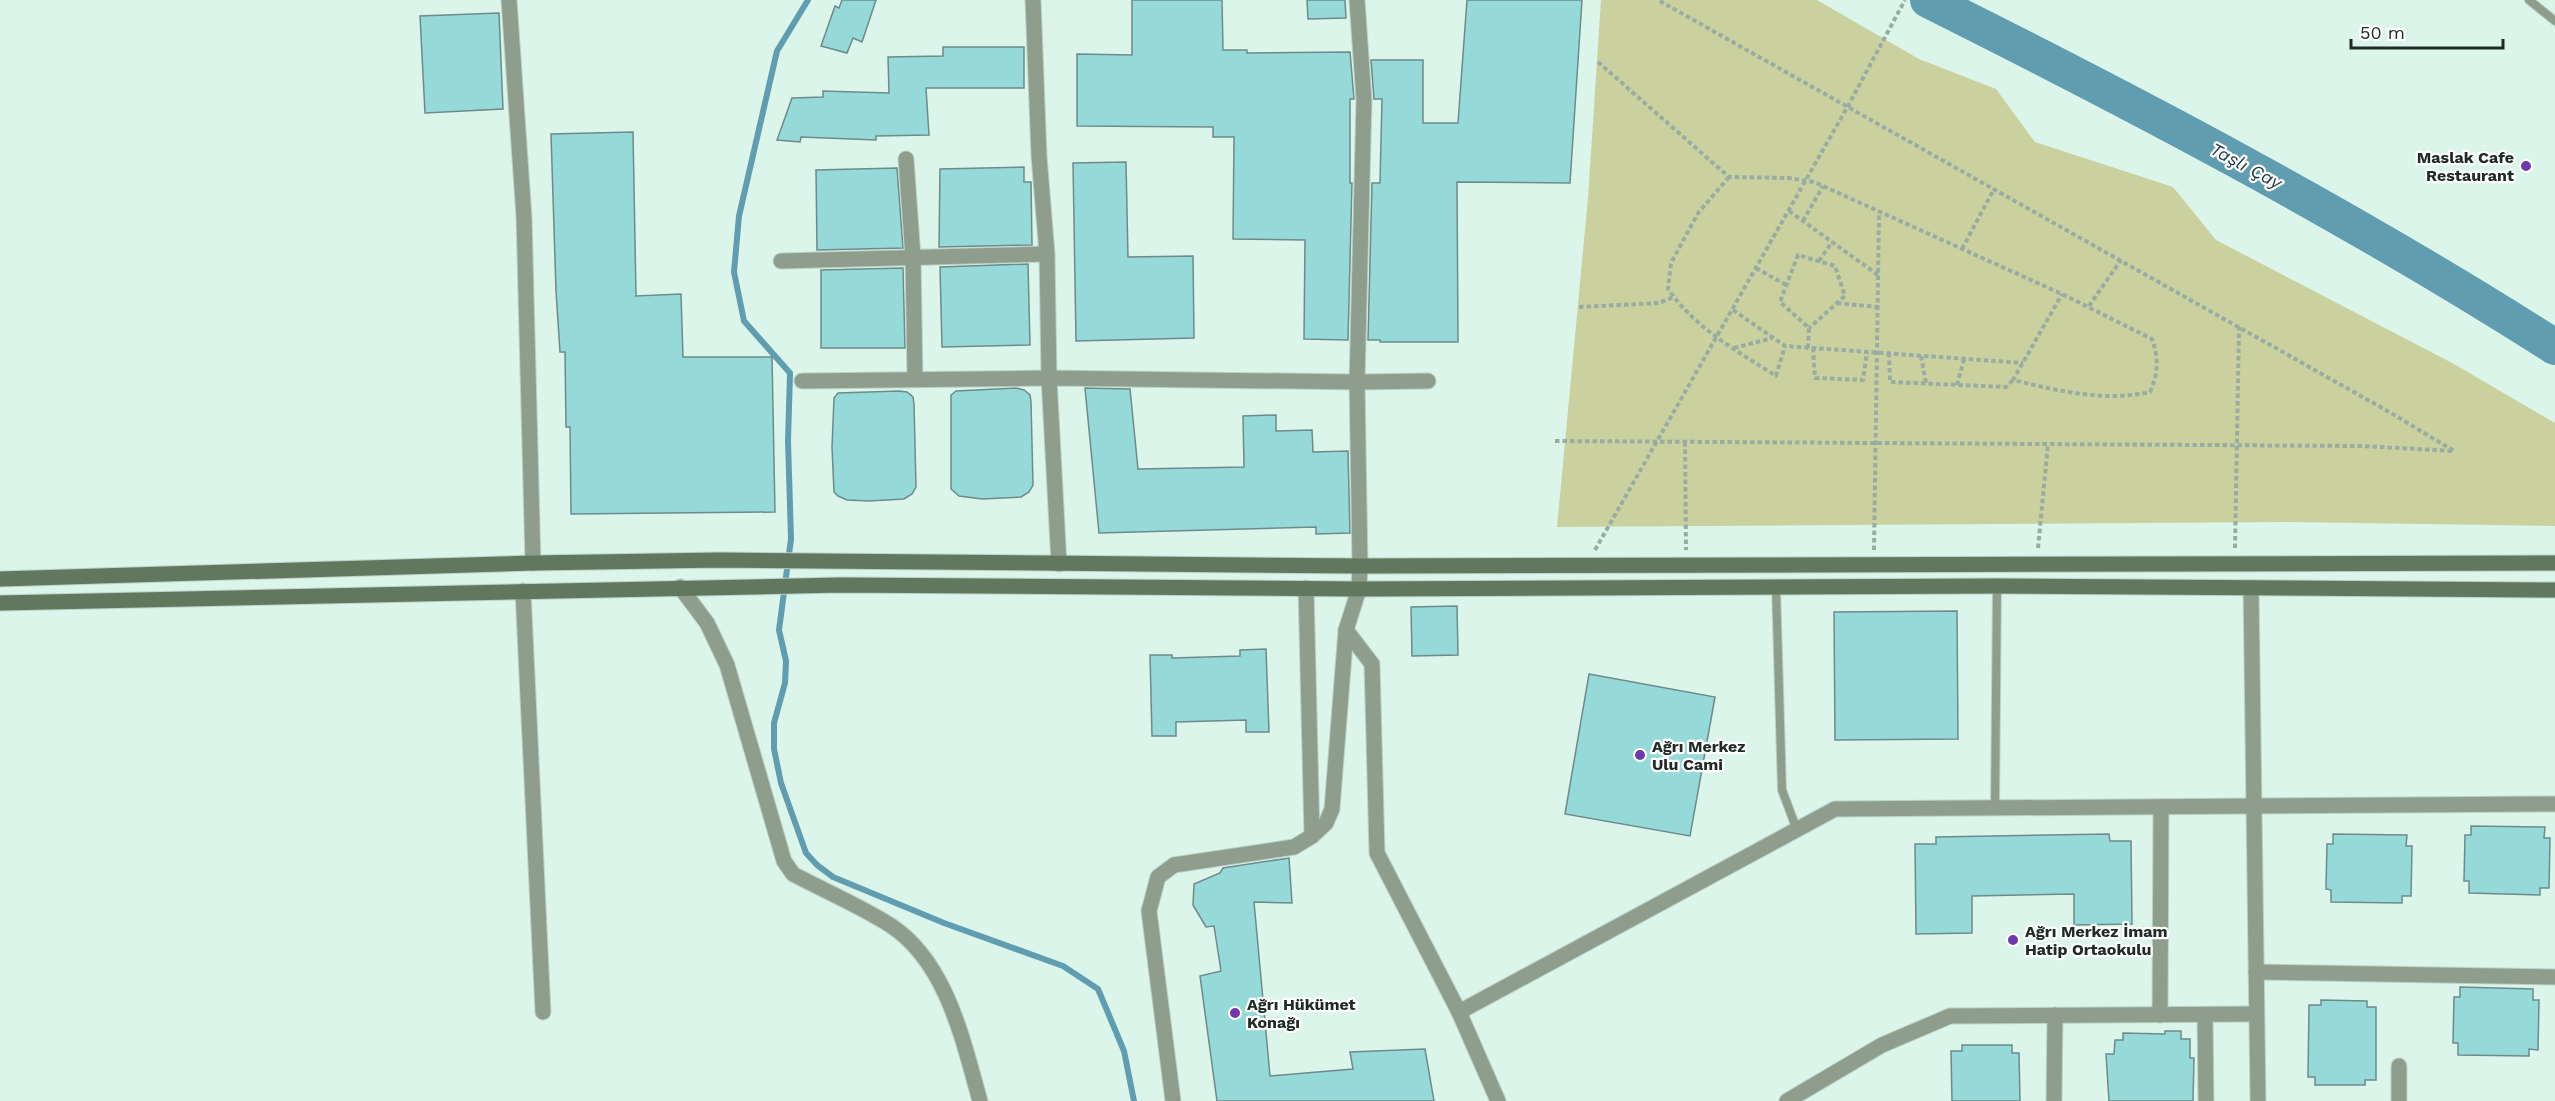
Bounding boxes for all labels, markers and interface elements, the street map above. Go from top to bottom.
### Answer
scale bar [2351,12,2502,50]
text: 50 m [2360,22,2405,43]
water label: Taşlı Çay [2207,138,2287,194]
place label: Maslak Cafe Restaurant [2417,148,2514,185]
marker: Maslak Cafe Restaurant [2519,159,2533,173]
place label: Ağrı Merkez Ulu Cami [1652,737,1746,774]
marker: Ağrı Merkez Ulu Cami [1633,748,1647,762]
place label: Ağrı Merkez İmam Hatip Ortaokulu [2025,922,2168,959]
marker: Ağrı Merkez İmam Hatip Ortaokulu [2006,933,2020,947]
place label: Ağrı Hükümet Konağı [1247,995,1356,1032]
marker: Ağrı Hükümet Konağı [1228,1006,1242,1020]

